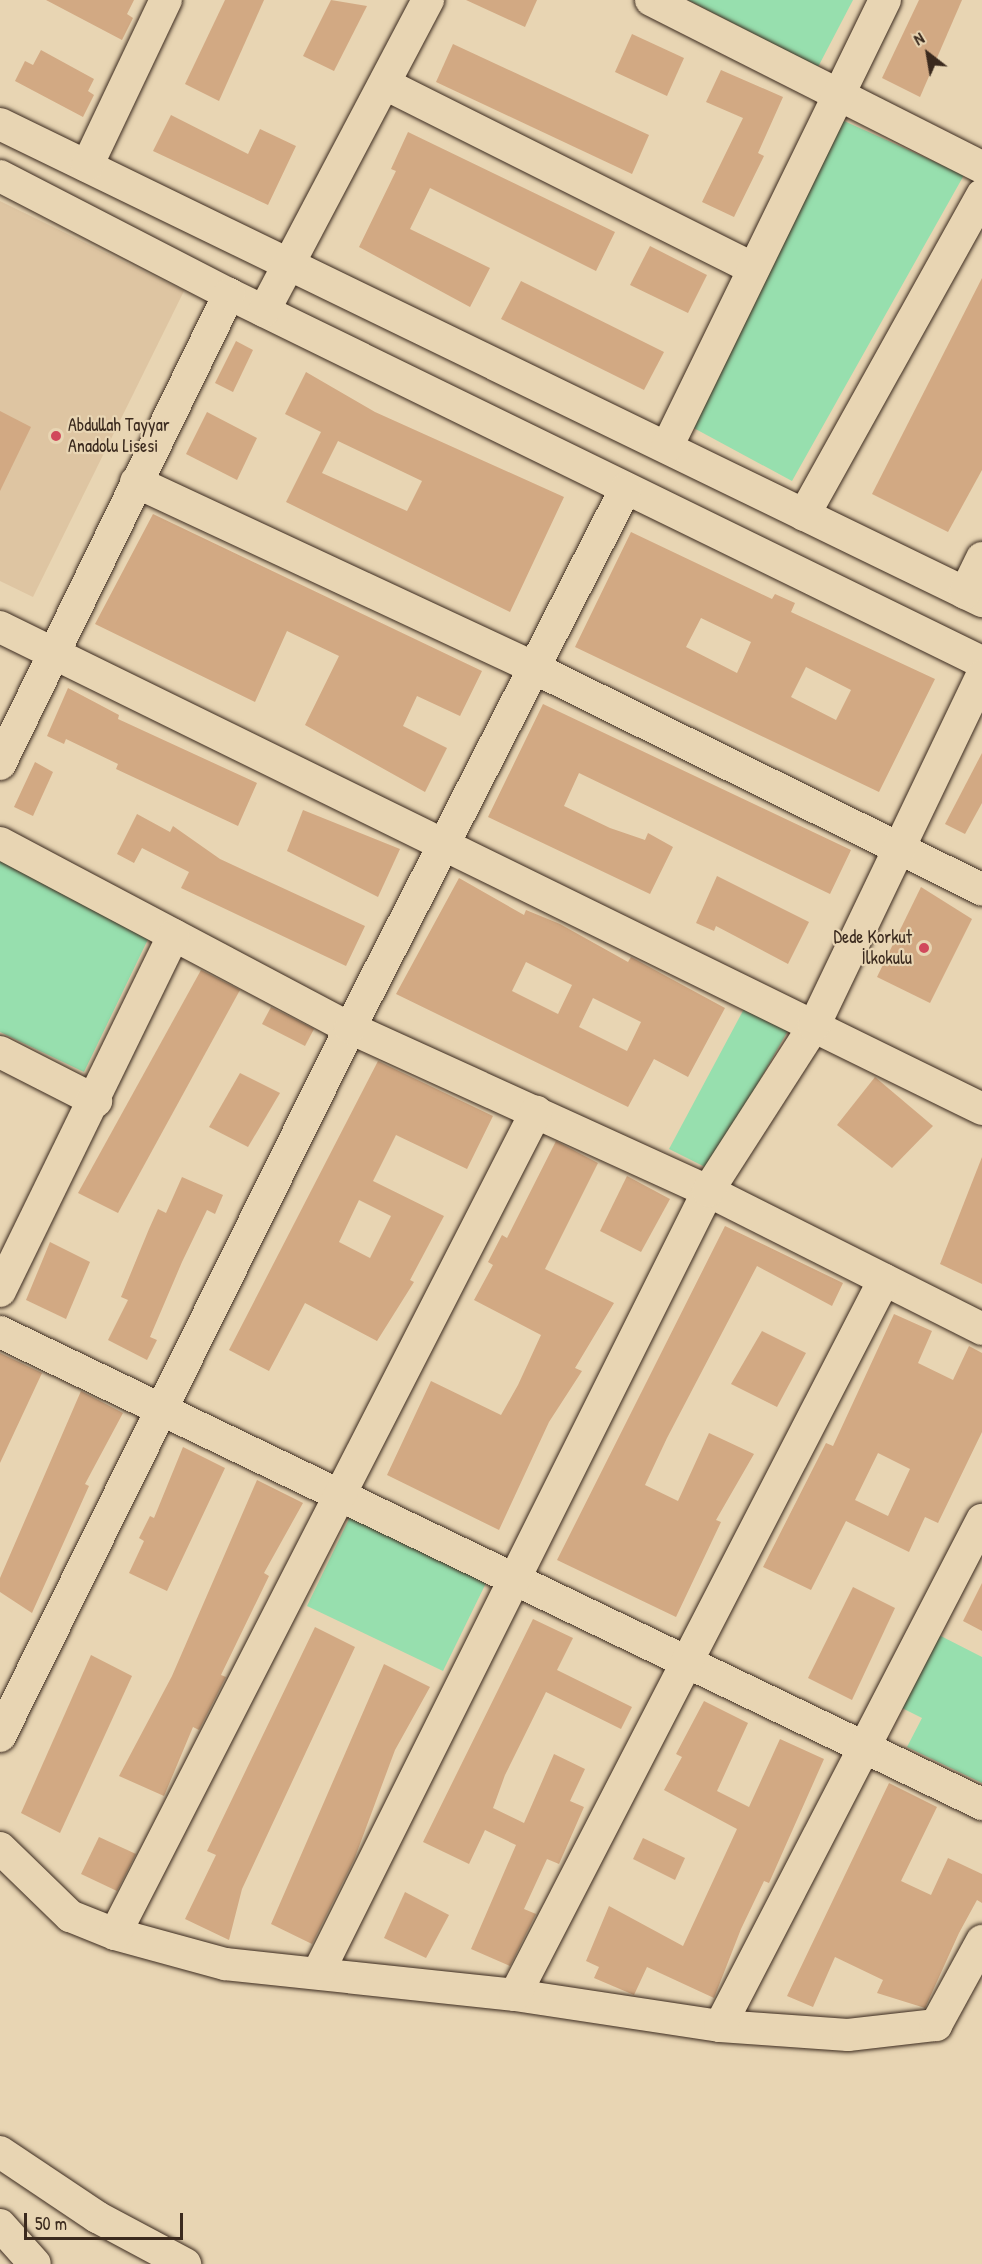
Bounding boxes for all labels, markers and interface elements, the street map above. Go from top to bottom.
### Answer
north arrow [898,24,958,84]
text: N [909,27,928,50]
place label: Abdullah Tayyar Anadolu Lisesi [68,415,170,458]
marker: Abdullah Tayyar Anadolu Lisesi [49,429,63,443]
place label: Dede Korkut İlkokulu [834,927,912,970]
marker: Dede Korkut İlkokulu [917,941,931,955]
scale bar [27,2201,186,2239]
text: 50 m [35,2211,67,2236]

